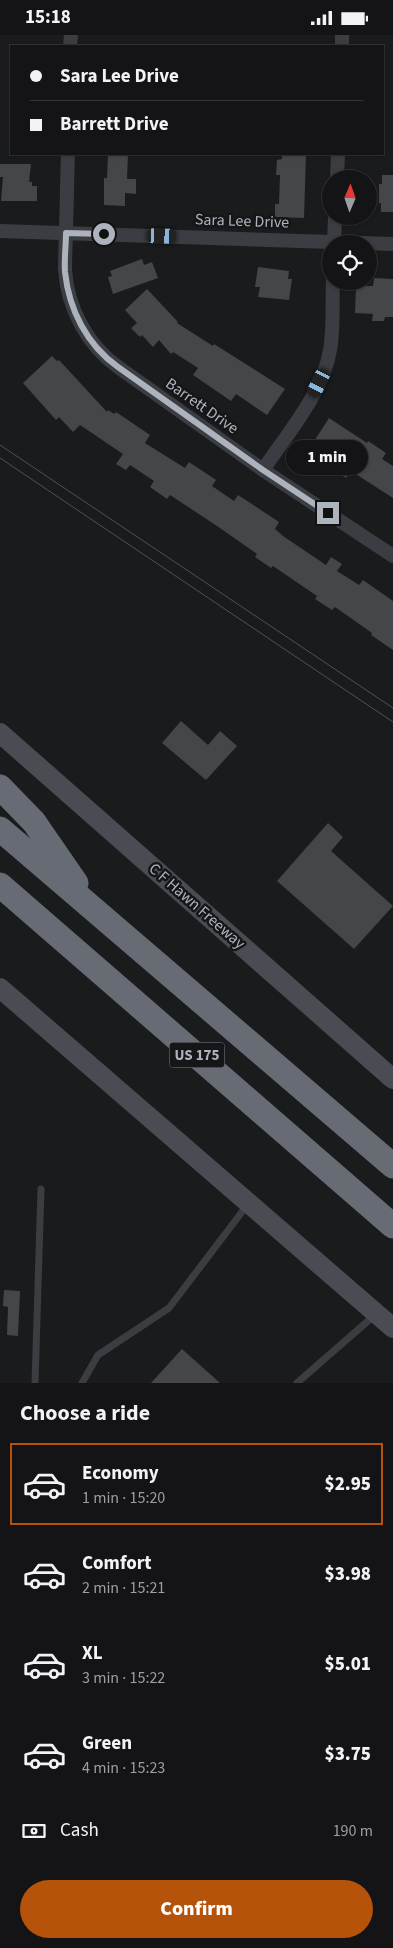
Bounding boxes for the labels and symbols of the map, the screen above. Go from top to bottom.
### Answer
north arrow [322,170,378,225]
street label: Sara Lee Drive [194,208,290,234]
route start [93,223,115,245]
car [146,228,177,244]
car [305,366,332,400]
street label: Barrett Drive [161,373,243,439]
callout: 1 min [287,441,369,475]
route end [317,502,339,524]
street label: C F Hawn Freeway [144,858,250,954]
road number: US 175 [170,1043,224,1067]

